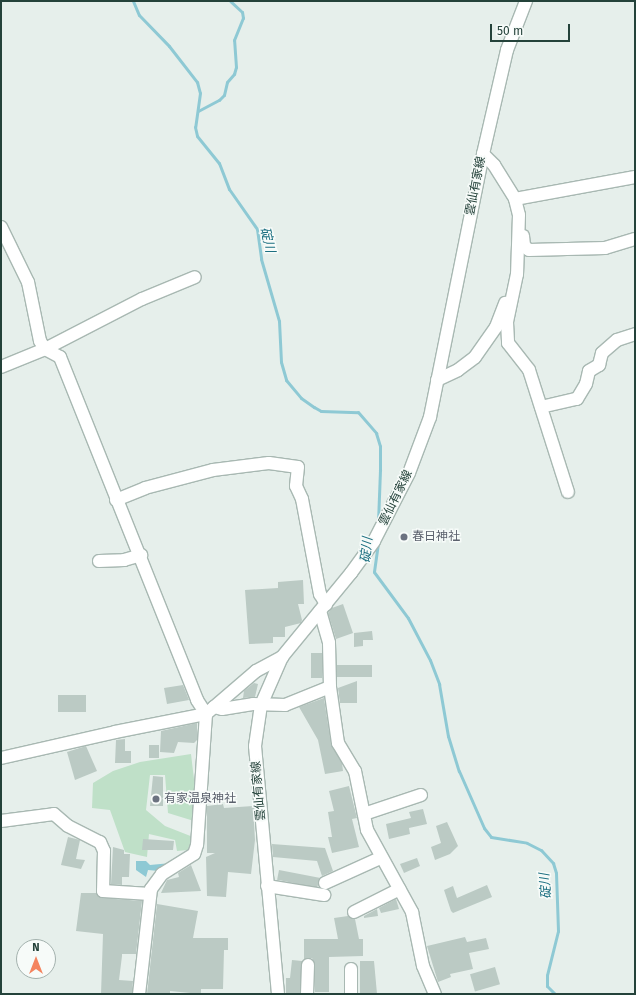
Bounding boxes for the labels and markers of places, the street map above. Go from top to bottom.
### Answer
place label: 春日神社 [412,530,460,544]
marker: 春日神社 [399,532,409,542]
place label: 有家温泉神社 [164,792,236,806]
marker: 有家温泉神社 [151,794,161,804]

